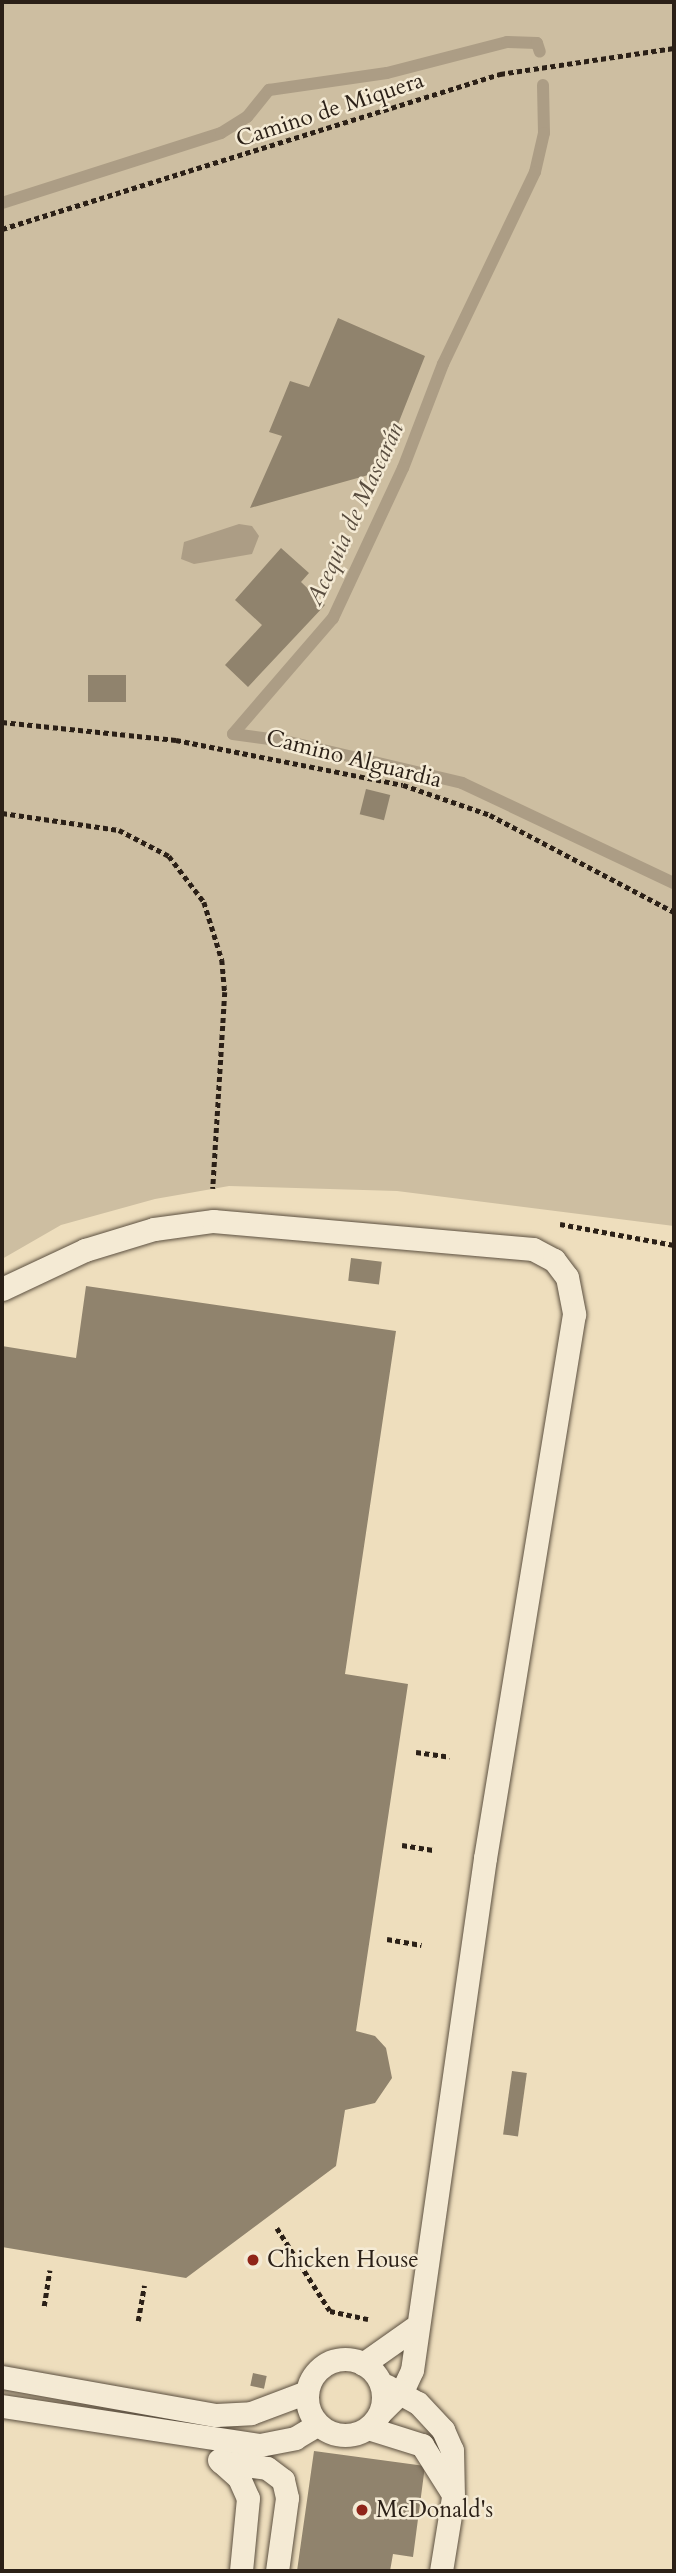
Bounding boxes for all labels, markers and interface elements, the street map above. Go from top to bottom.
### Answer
street label: Camino de Miquera [233,67,427,153]
water label: Acequia de Mascarán [300,418,410,610]
street label: Camino Alguardia [263,724,445,794]
place label: Chicken House [267,2246,419,2274]
marker: Chicken House [245,2252,261,2268]
place label: McDonald's [376,2496,493,2524]
marker: McDonald's [354,2502,370,2518]

